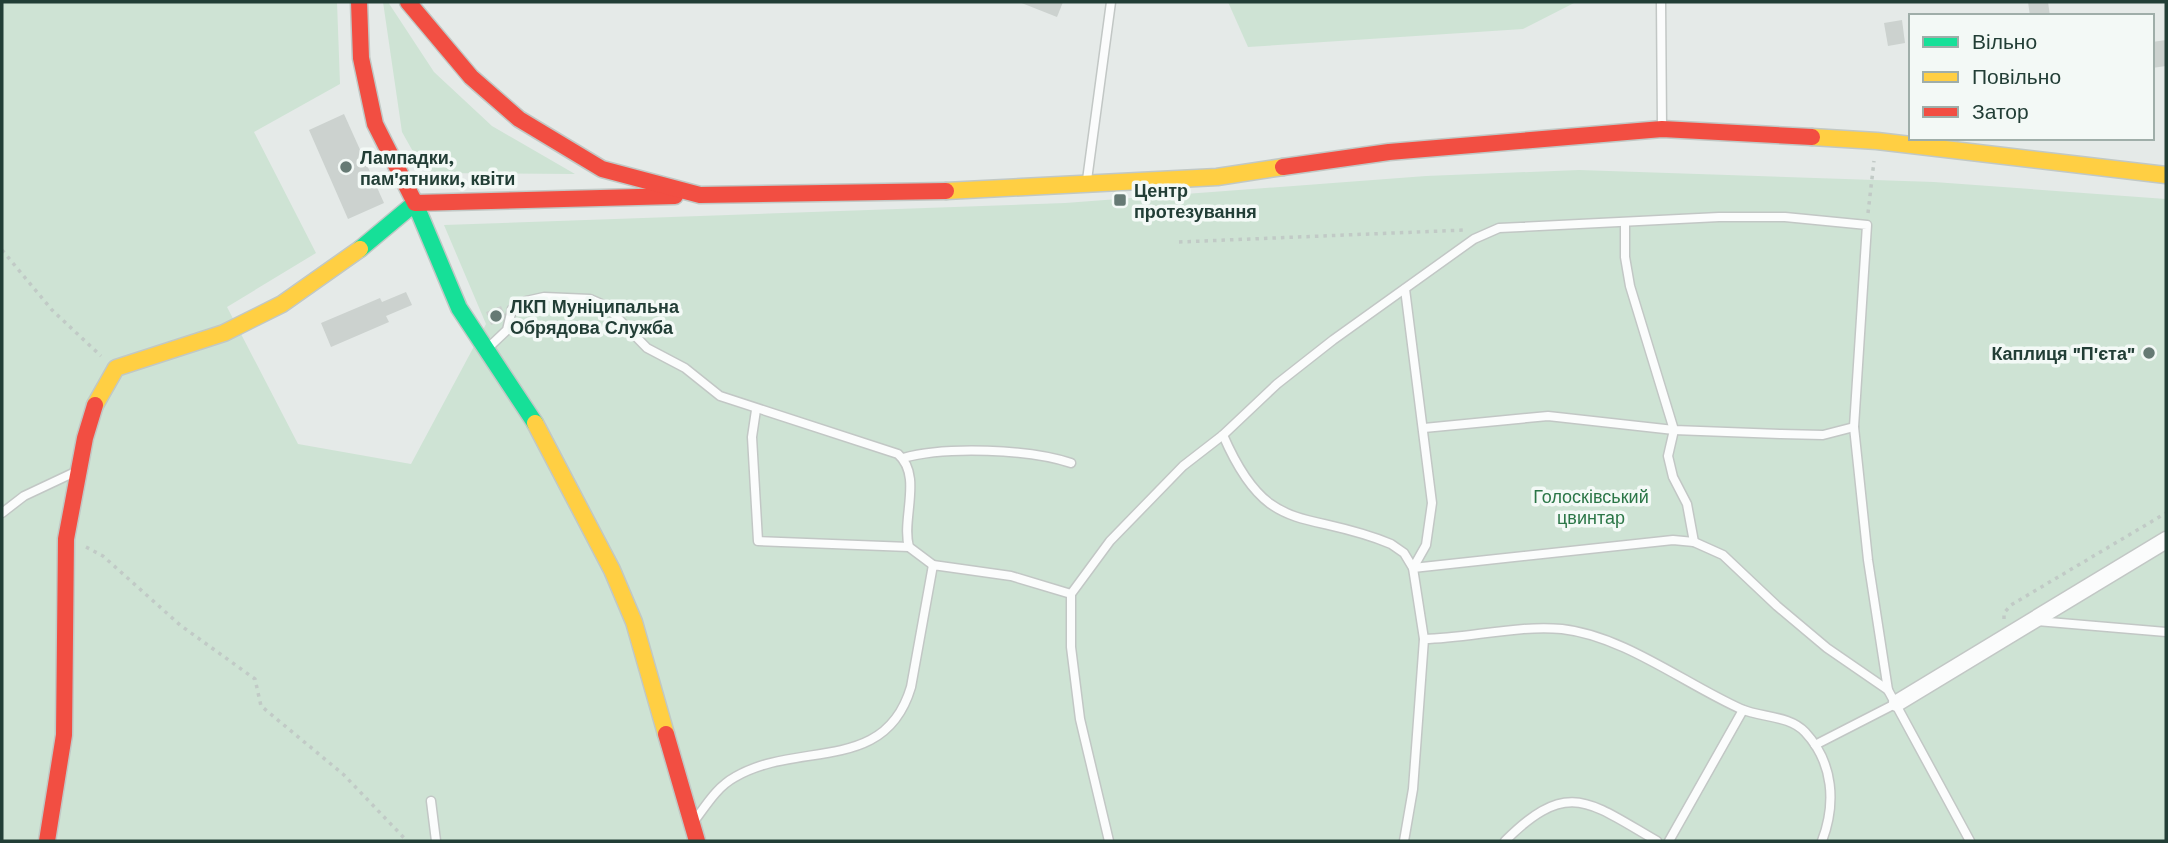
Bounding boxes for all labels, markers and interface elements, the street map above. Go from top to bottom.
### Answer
legend [1909,14,2154,140]
text: Вільно [1972,29,2037,54]
text: Повільно [1972,64,2061,89]
text: Затор [1972,99,2029,124]
place label: Лампадки, пам'ятники, квіти [360,147,515,189]
marker: Лампадки, пам'ятники, квіти [338,159,354,175]
place label: Центр протезування [1134,180,1257,222]
marker: Центр протезування [1112,192,1128,208]
place label: ЛКП Муніципальна Обрядова Служба [510,296,680,338]
marker: ЛКП Муніципальна Обрядова Служба [488,308,504,324]
place label: Каплиця "П'єта" [1991,343,2135,364]
marker: Каплиця "П'єта" [2141,345,2157,361]
park label: Голосківський цвинтар [1533,486,1649,528]

